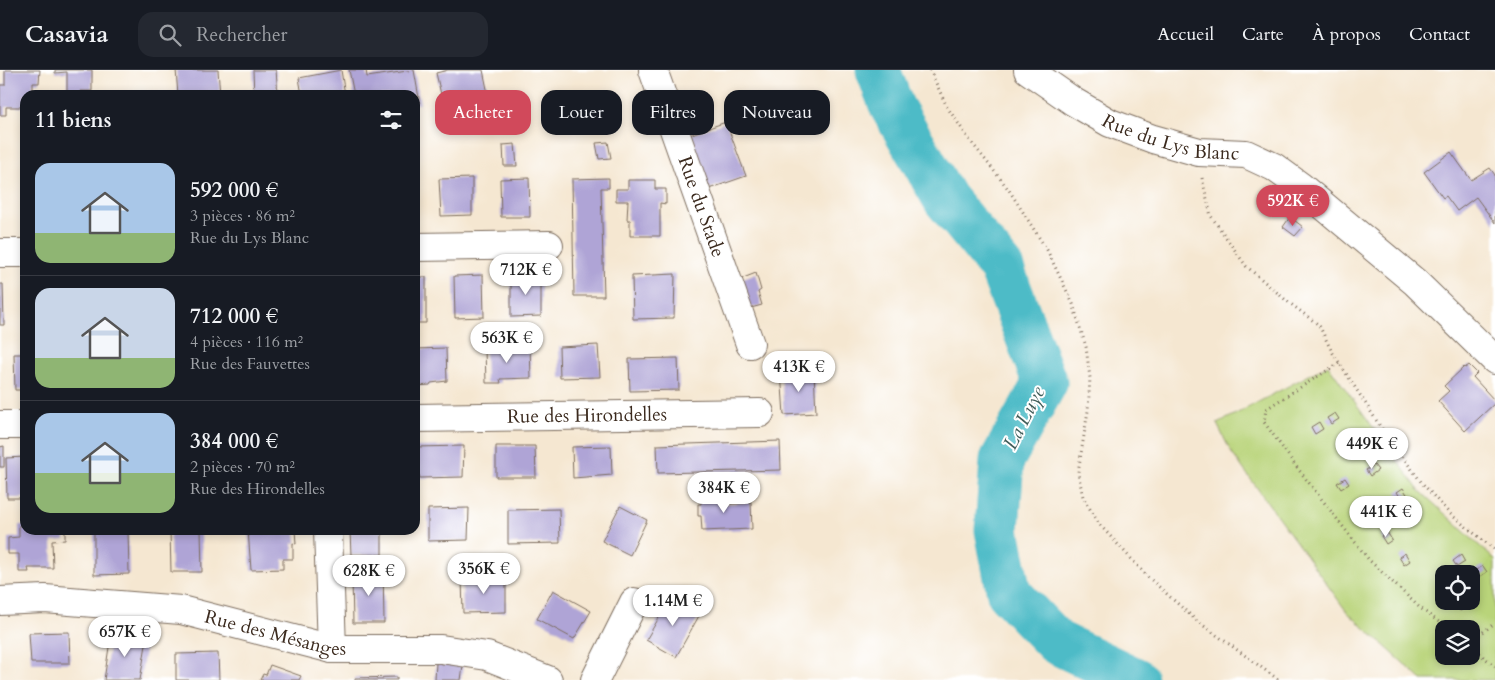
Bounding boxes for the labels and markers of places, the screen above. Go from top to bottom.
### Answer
pin: 592K € [1252,184,1334,227]
pin: 712K € [485,254,567,296]
pin: 563K € [466,322,548,364]
pin: 413K € [758,350,840,393]
pin: 449K € [1331,428,1413,470]
pin: 384K € [683,472,765,514]
pin: 441K € [1345,496,1427,538]
pin: 356K € [443,552,525,595]
pin: 628K € [328,554,410,597]
pin: 1.14M € [627,584,719,627]
pin: 657K € [84,616,166,658]

